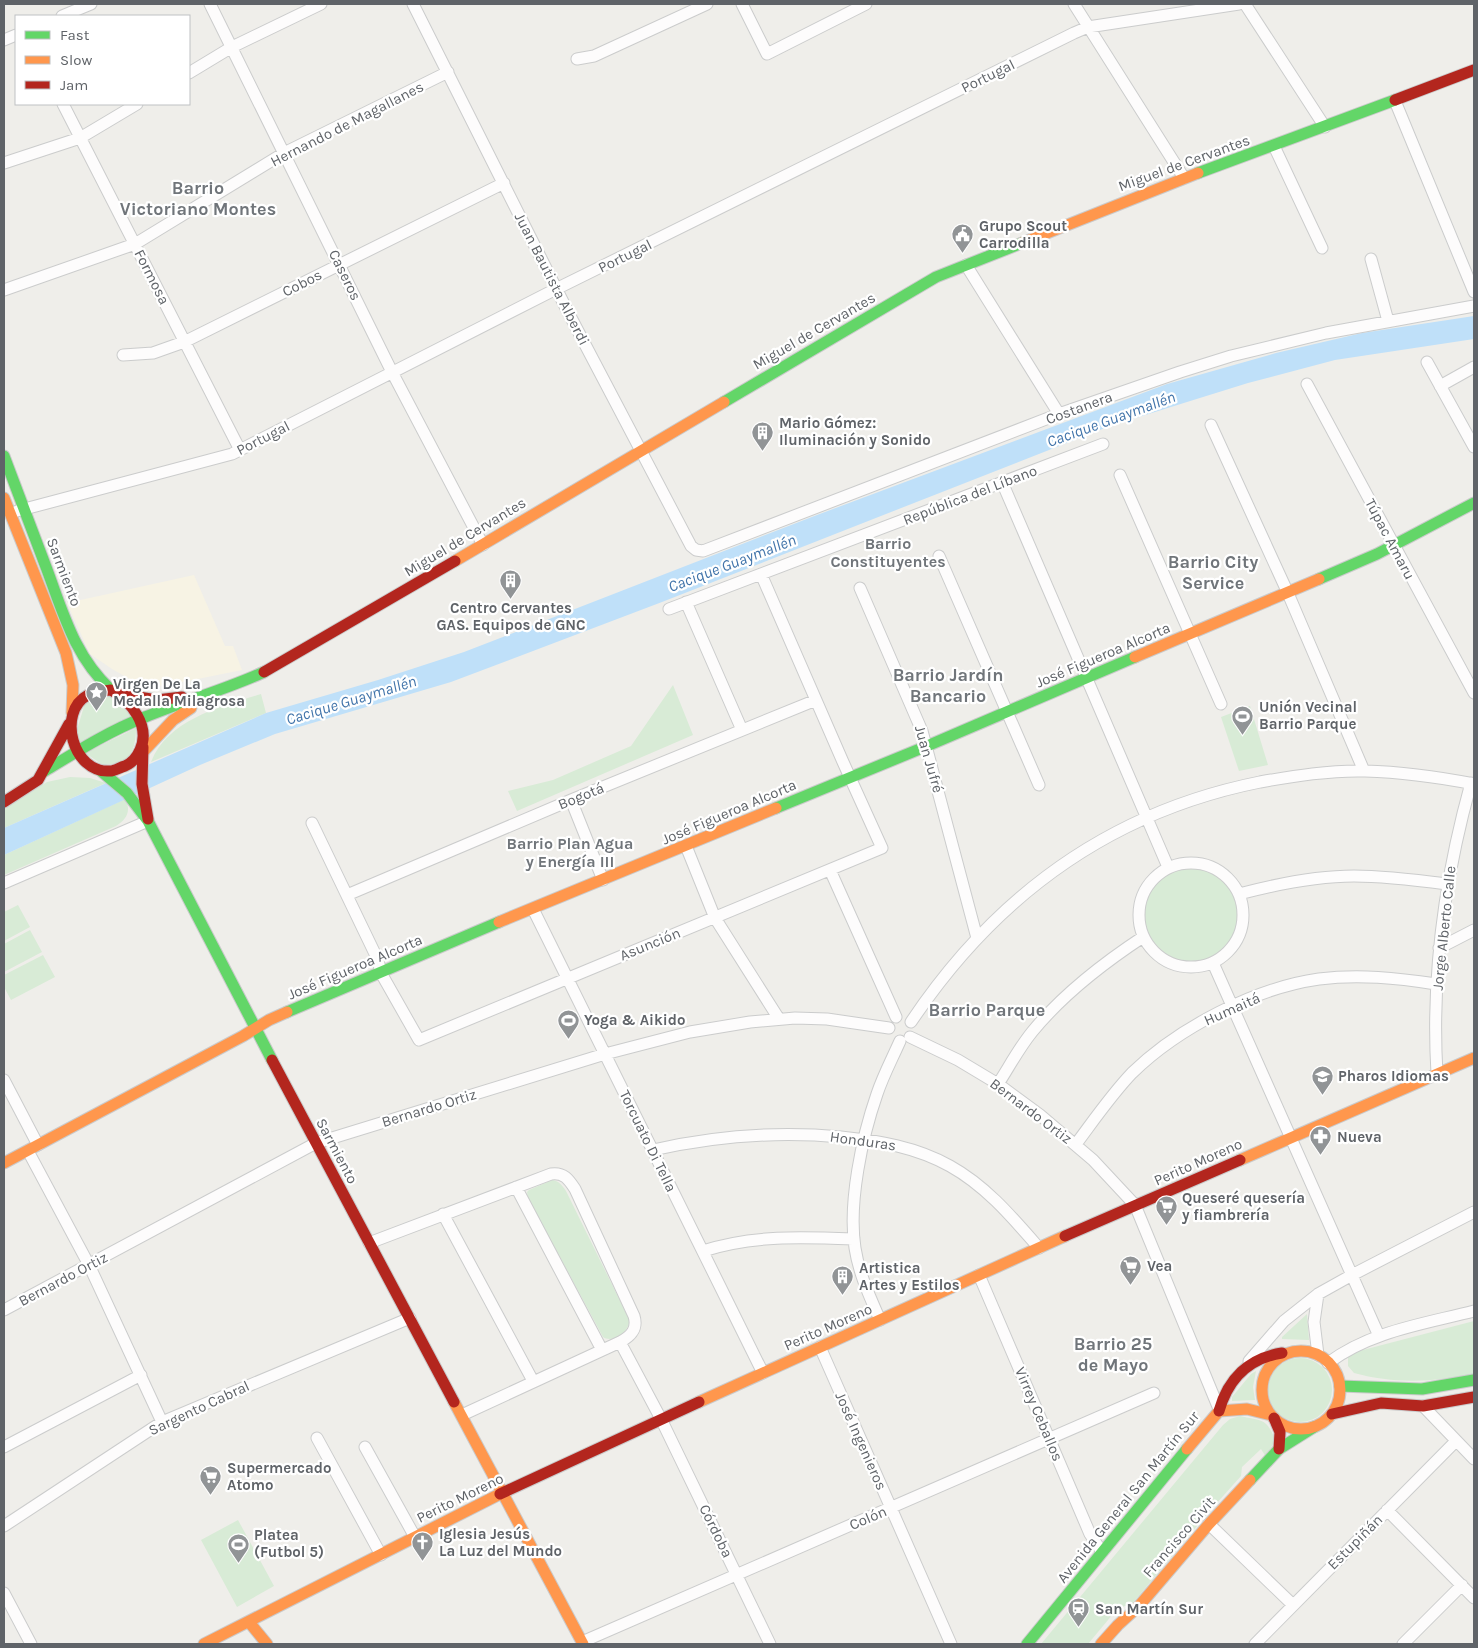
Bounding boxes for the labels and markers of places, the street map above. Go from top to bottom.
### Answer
place label: Grupo Scout Carrodilla [979,217,1067,252]
public building icon: Grupo Scout Carrodilla [951,223,975,254]
place label: Mario Gómez: Iluminación y Sonido [779,414,931,449]
building icon: Mario Gómez: Iluminación y Sonido [751,420,775,451]
building icon: Centro Cervantes GAS. Equipos de GNC [499,568,523,599]
place label: Centro Cervantes GAS. Equipos de GNC [436,599,586,634]
place label: Virgen De La Medalla Milagrosa [113,675,245,710]
place icon: Virgen De La Medalla Milagrosa [85,681,109,712]
place label: Unión Vecinal Barrio Parque [1259,698,1357,733]
sports icon: Unión Vecinal Barrio Parque [1231,704,1255,735]
sports icon: Yoga & Aikido [556,1008,580,1039]
place label: Yoga & Aikido [584,1011,685,1029]
school or university icon: Pharos Idiomas [1310,1064,1334,1095]
place label: Pharos Idiomas [1338,1067,1449,1085]
pharmacy icon: Nueva [1309,1125,1333,1156]
place label: Nueva [1337,1128,1382,1146]
place label: Queseré quesería y fiambrería [1182,1189,1305,1224]
supermarket icon: Queseré quesería y fiambrería [1154,1195,1178,1226]
supermarket icon: Vea [1119,1254,1143,1285]
place label: Vea [1147,1257,1172,1275]
place label: Artistica Artes y Estilos [859,1259,960,1294]
building icon: Artistica Artes y Estilos [831,1265,855,1296]
place label: Supermercado Atomo [227,1459,331,1494]
supermarket icon: Supermercado Atomo [199,1465,223,1496]
place label: Iglesia Jesús La Luz del Mundo [439,1525,562,1560]
place label: Platea (Futbol 5) [254,1526,324,1561]
church icon: Iglesia Jesús La Luz del Mundo [411,1531,435,1562]
sports icon: Platea (Futbol 5) [226,1532,250,1563]
station icon: San Martín Sur [1067,1597,1091,1628]
place label: San Martín Sur [1095,1600,1203,1618]

